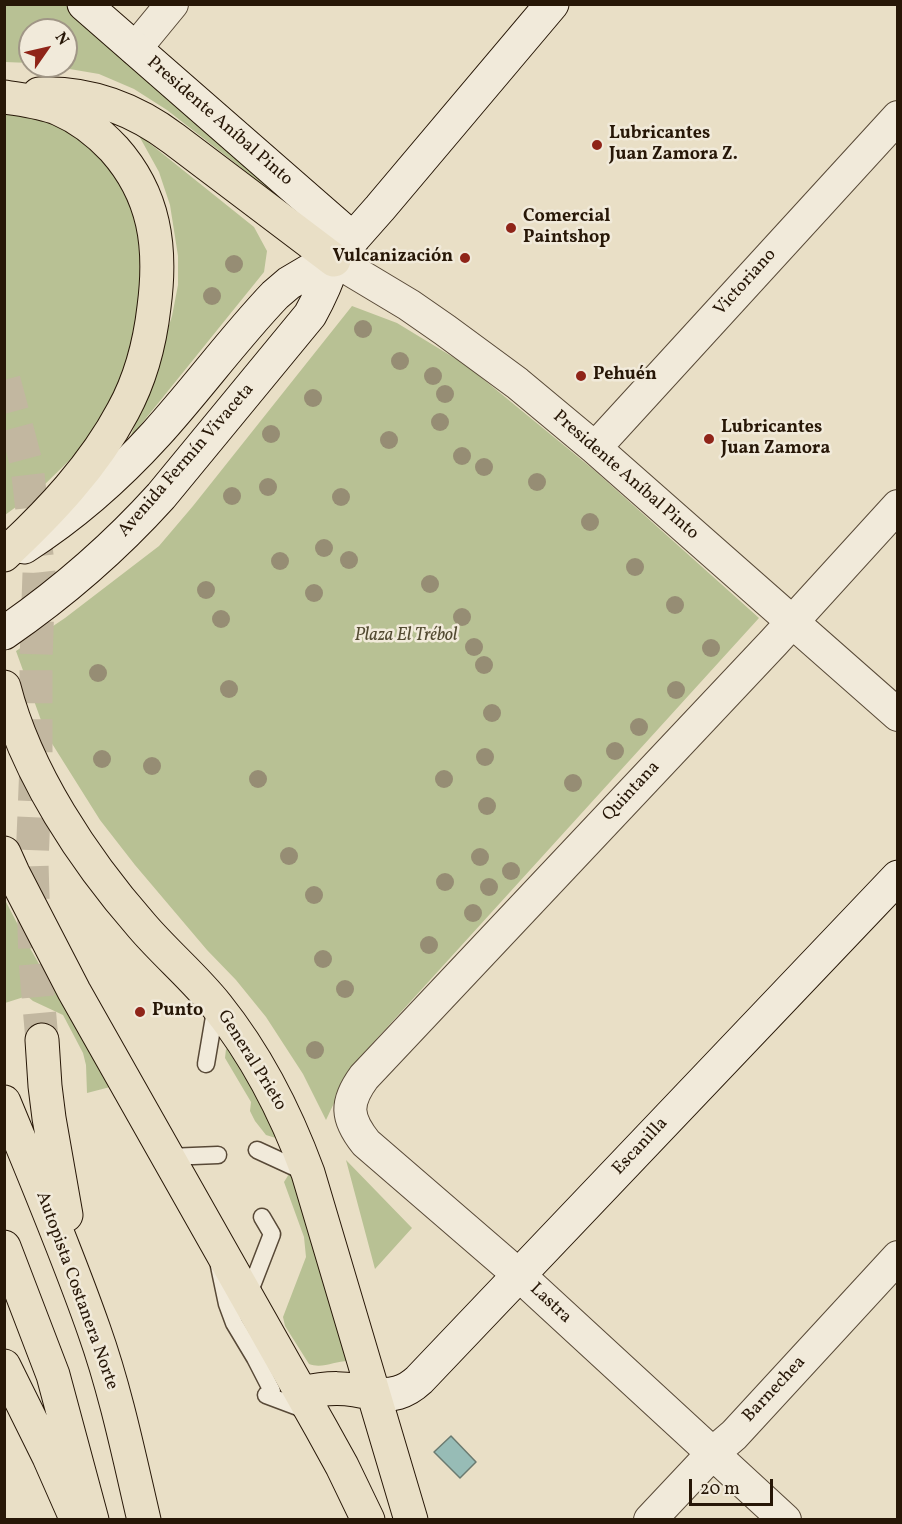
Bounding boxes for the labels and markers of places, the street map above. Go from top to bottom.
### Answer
place label: Lubricantes Juan Zamora Z. [609,124,738,166]
marker: Lubricantes Juan Zamora Z. [590,138,604,152]
place label: Comercial Paintshop [523,207,610,250]
marker: Comercial Paintshop [504,221,518,235]
place label: Vulcanización [332,247,453,269]
marker: Vulcanización [458,251,472,265]
place label: Pehuén [593,365,657,387]
marker: Pehuén [574,369,588,383]
place label: Lubricantes Juan Zamora [721,418,830,460]
marker: Lubricantes Juan Zamora [702,432,716,446]
place label: Punto [152,1001,203,1023]
marker: Punto [133,1005,147,1019]

